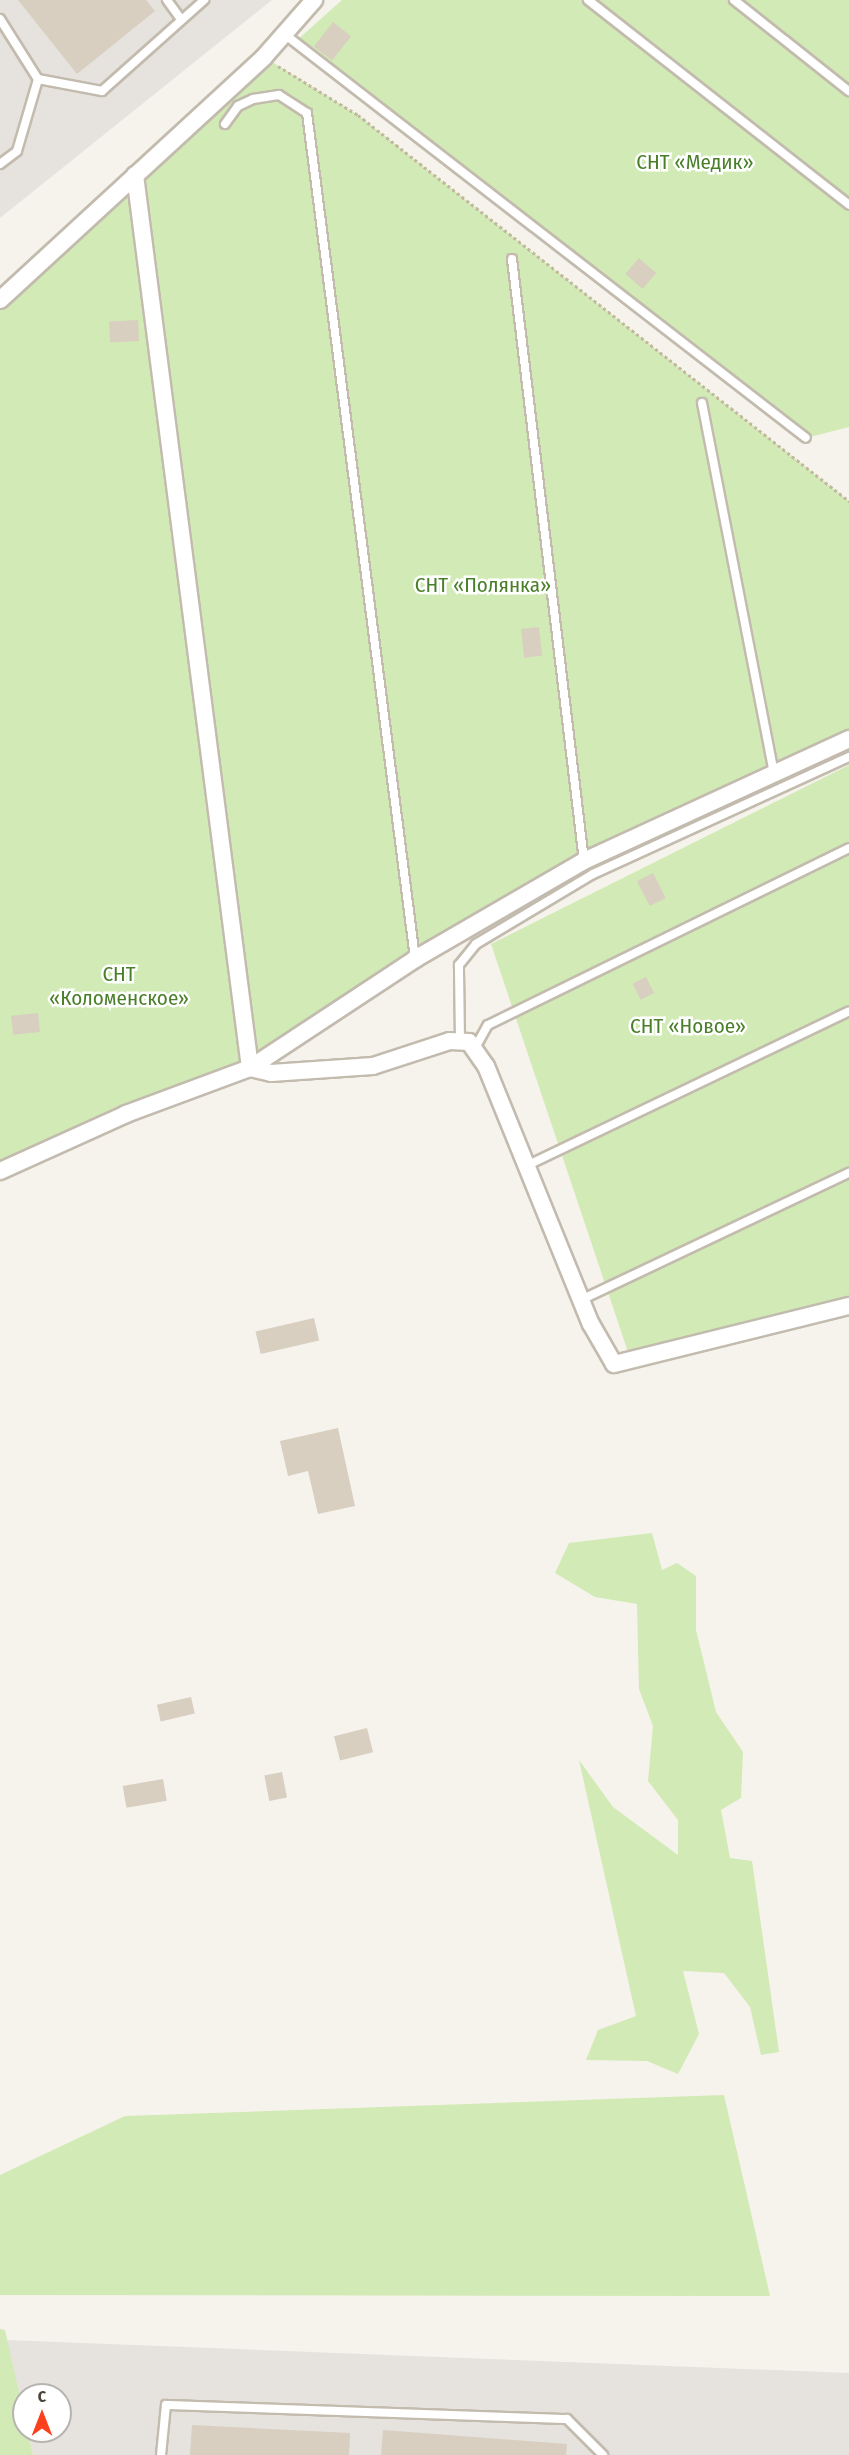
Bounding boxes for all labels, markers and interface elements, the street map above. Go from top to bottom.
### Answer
park label: СНТ «Медик» [636,149,754,175]
park label: СНТ «Полянка» [415,572,551,598]
park label: СНТ «Коломенское» [49,961,189,1011]
park label: СНТ «Новое» [630,1013,746,1039]
north arrow [12,2383,72,2443]
text: С [38,2387,46,2406]

